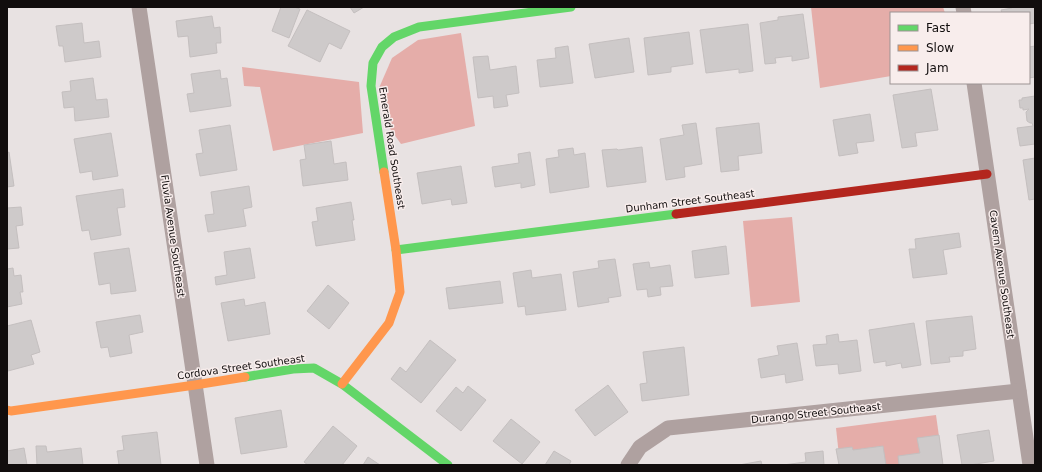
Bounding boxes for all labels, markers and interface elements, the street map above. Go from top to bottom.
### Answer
legend [890,12,1030,84]
text: Fast [926,21,950,35]
text: Slow [926,41,954,55]
text: Jam [925,61,949,75]
street label: Emerald Road Southeast [377,86,407,210]
street label: Fluvia Avenue Southeast [159,174,187,298]
street label: Dunham Street Southeast [625,188,755,214]
street label: Cavern Avenue Southeast [988,209,1016,339]
street label: Cordova Street Southeast [176,353,306,381]
street label: Durango Street Southeast [751,401,881,425]

